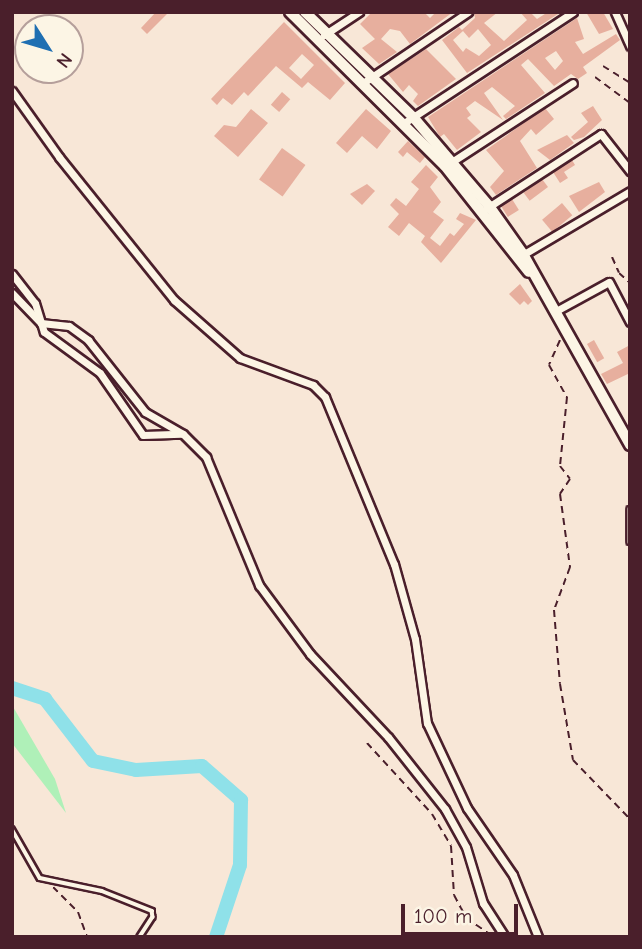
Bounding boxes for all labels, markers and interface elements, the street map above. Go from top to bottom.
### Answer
north arrow [14,14,84,84]
text: N [52,49,77,72]
scale bar [404,890,521,934]
text: 100 m [414,904,472,928]

